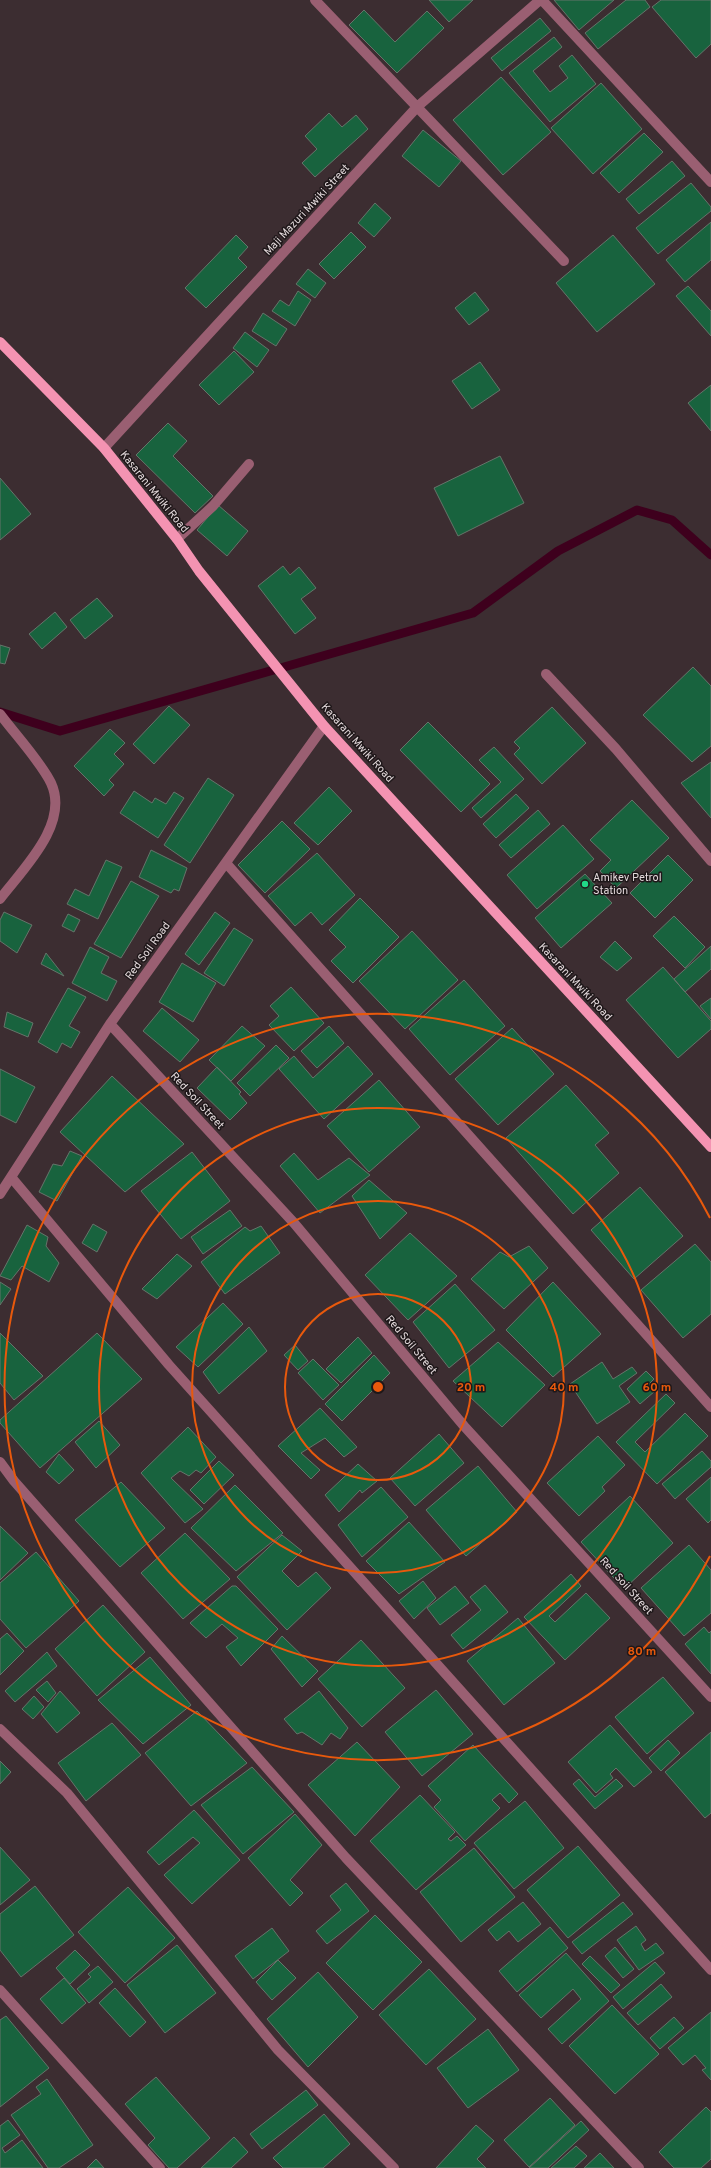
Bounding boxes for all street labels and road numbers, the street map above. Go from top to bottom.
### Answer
street label: Maji Mazuri Mwiki Street [261,162,353,258]
street label: Kasarani Mwiki Road [117,448,191,536]
street label: Kasarani Mwiki Road [318,701,396,785]
street label: Red Soil Road [122,919,174,983]
street label: Kasarani Mwiki Road [535,940,615,1024]
street label: Red Soil Street [167,1070,227,1132]
street label: Red Soil Street [382,1313,440,1377]
street label: Red Soil Street [596,1554,656,1618]

